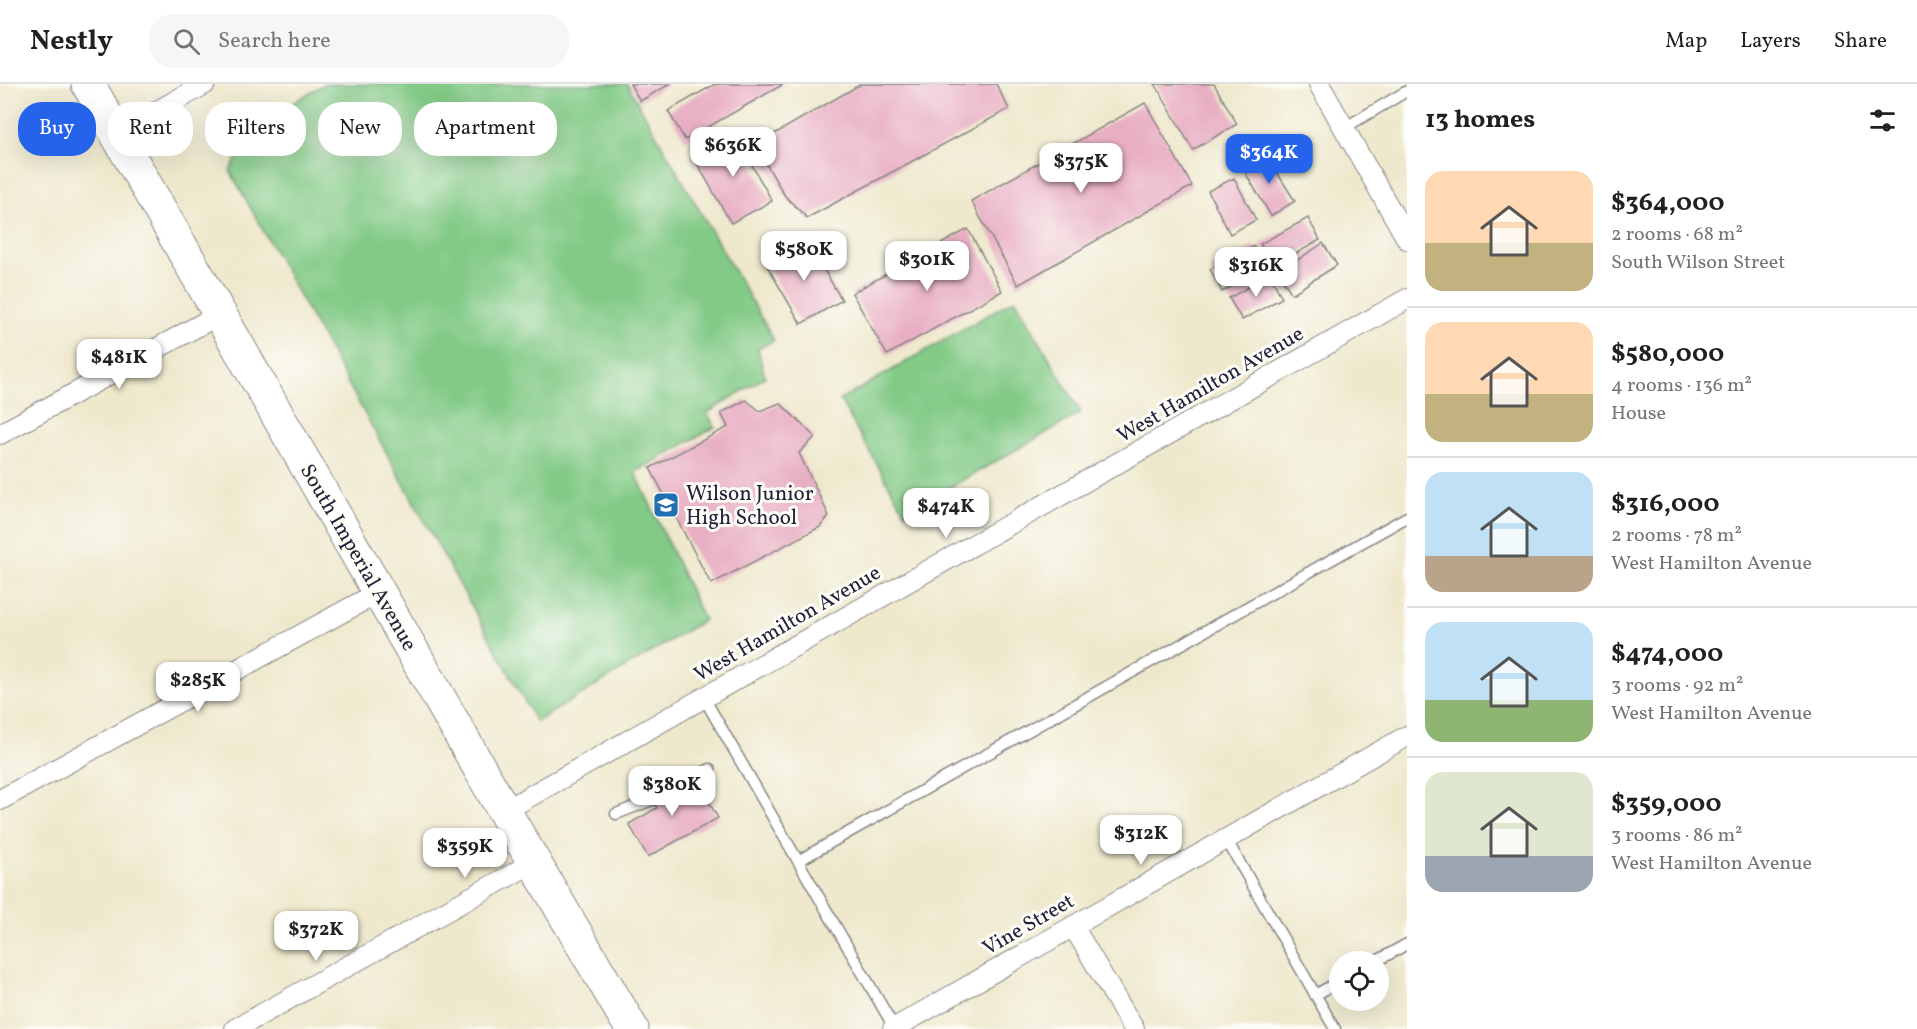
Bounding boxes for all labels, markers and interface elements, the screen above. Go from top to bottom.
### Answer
search box [149,14,569,68]
text: Nestly [30,22,113,61]
icon: search [170,25,203,58]
text: Search here [218,26,331,57]
text: Map [1665,27,1707,56]
text: Layers [1740,27,1801,56]
text: Share [1834,27,1887,56]
chip: Buy [18,102,96,156]
chip: Rent [108,102,193,156]
chip: Filters [205,102,306,156]
chip: New [318,102,402,156]
chip: Apartment [414,102,557,156]
text: 13 homes [1425,102,1535,138]
icon: filters [1866,104,1899,137]
pin: $636K [691,127,775,178]
text: $636K [704,132,762,160]
pin: $364K [1227,134,1311,185]
text: $364K [1240,139,1298,167]
pin: $375K [1039,143,1123,194]
text: $375K [1053,148,1109,176]
text: $364,000 [1611,185,1724,221]
icon: home [1473,195,1545,267]
text: 2 rooms · 68 m² [1611,221,1743,249]
pin: $580K [762,231,846,282]
text: $580K [775,236,833,264]
pin: $301K [885,241,969,292]
text: $301K [899,246,955,274]
pin: $316K [1214,247,1298,298]
text: South Wilson Street [1611,249,1785,277]
text: $316K [1229,252,1283,280]
street label: West Hamilton Avenue [1112,320,1309,451]
text: $580,000 [1611,336,1724,372]
pin: $481K [77,339,161,390]
text: $481K [91,344,147,372]
icon: home [1473,346,1545,418]
text: 4 rooms · 136 m² [1611,372,1752,400]
text: House [1611,400,1666,428]
street label: South Imperial Avenue [292,459,423,657]
place label: Wilson Junior High School [686,480,814,533]
text: $316,000 [1611,486,1720,522]
pin: $474K [904,488,988,539]
school or university icon: Wilson Junior High School [651,490,681,520]
text: $474K [917,493,975,521]
icon: home [1473,496,1545,568]
text: 2 rooms · 78 m² [1611,522,1742,550]
text: West Hamilton Avenue [1611,550,1812,578]
street label: West Hamilton Avenue [689,559,886,690]
text: $474,000 [1611,636,1723,672]
icon: home [1473,646,1545,718]
pin: $285K [156,662,240,713]
text: $285K [170,667,226,695]
text: 3 rooms · 92 m² [1611,672,1743,700]
text: West Hamilton Avenue [1611,700,1812,728]
pin: $380K [630,766,714,817]
text: $380K [642,771,702,799]
text: $359,000 [1611,786,1721,822]
icon: home [1473,796,1545,868]
pin: $312K [1099,815,1183,866]
text: $312K [1114,820,1168,848]
text: 3 rooms · 86 m² [1611,822,1742,850]
pin: $359K [423,828,507,879]
text: $359K [437,833,493,861]
text: West Hamilton Avenue [1611,850,1812,878]
street label: Vine Street [978,887,1080,963]
pin: $372K [274,911,358,962]
text: $372K [288,916,344,944]
map controls [1329,951,1389,1011]
button: locate [1329,951,1389,1011]

